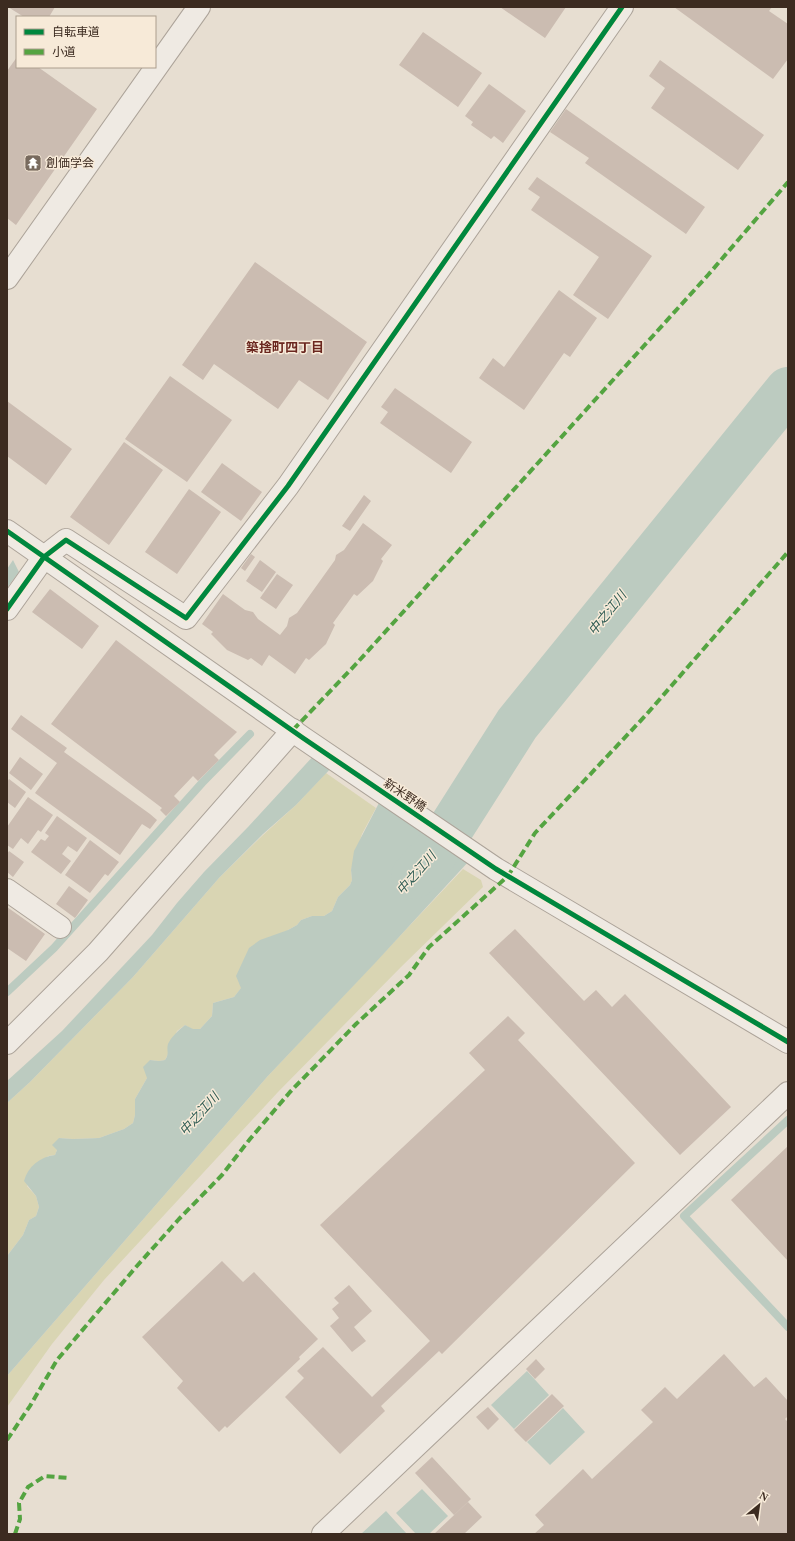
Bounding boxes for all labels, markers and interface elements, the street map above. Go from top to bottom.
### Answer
legend [16,16,156,68]
text: 自転車道 [52,25,100,39]
text: 小道 [52,45,76,59]
temple icon: 創価学会 [23,153,43,173]
place label: 創価学会 [46,156,94,170]
district label: 築捨町四丁目 [246,340,324,355]
water label: 中之江川 [585,587,630,638]
street label: 新米野橋 [381,776,429,814]
water label: 中之江川 [393,847,440,898]
water label: 中之江川 [176,1088,223,1138]
north arrow [739,1485,779,1525]
text: N [757,1489,770,1503]

